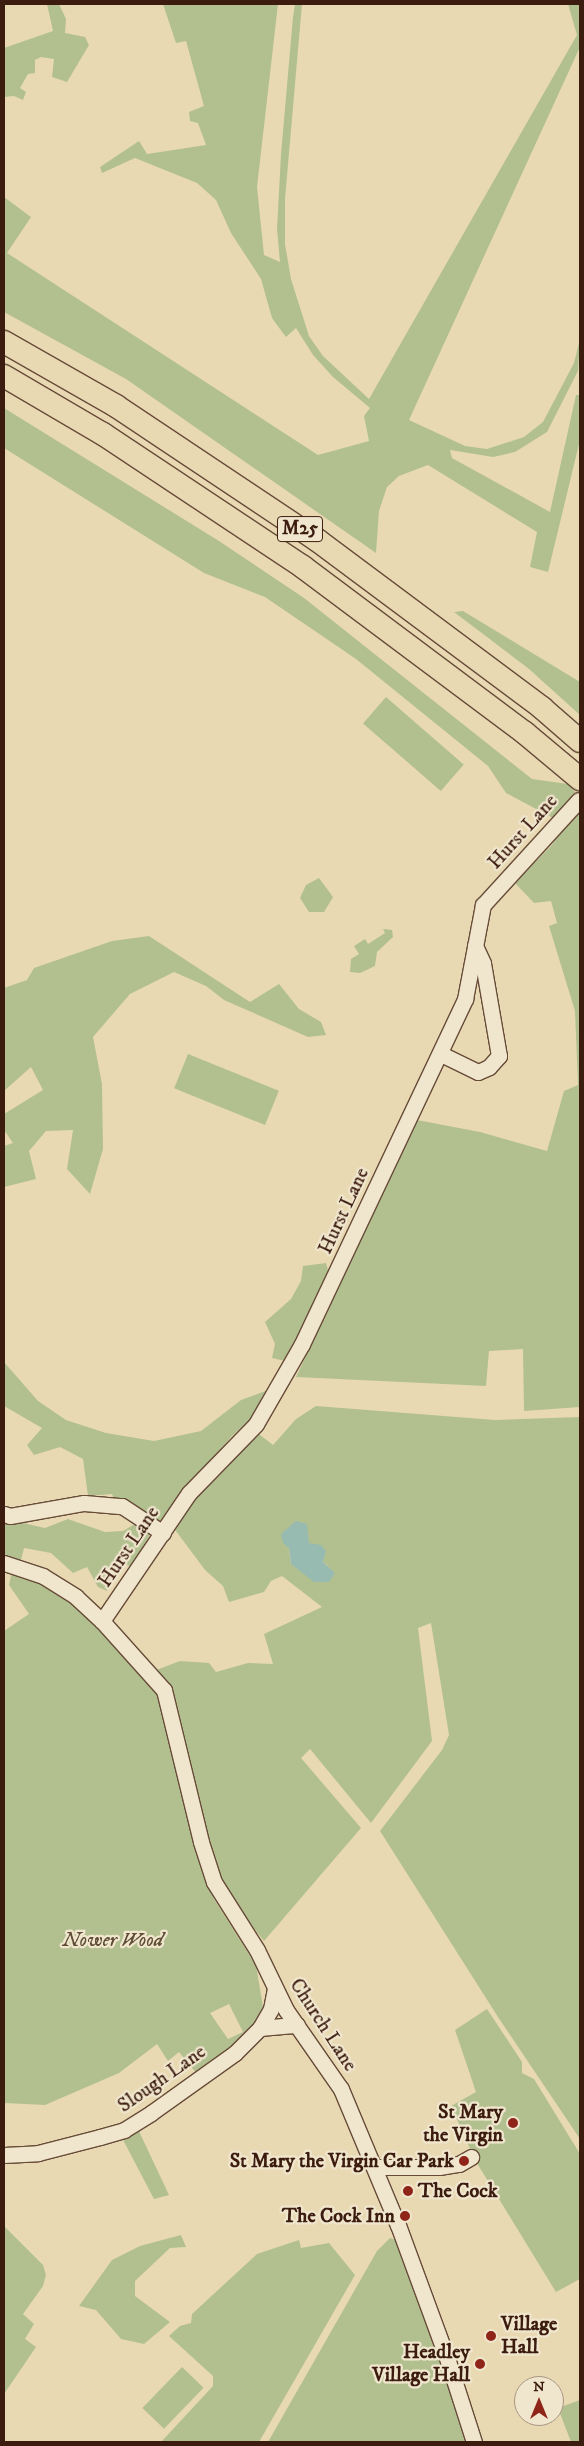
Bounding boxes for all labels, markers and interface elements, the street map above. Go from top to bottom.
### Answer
road number: M25 [276,512,324,546]
street label: Hurst Lane [483,790,563,874]
street label: Hurst Lane [314,1164,374,1258]
street label: Hurst Lane [93,1502,165,1592]
park label: Nower Wood [63,1928,163,1952]
street label: Church Lane [284,1974,362,2076]
street label: Slough Lane [113,2040,211,2118]
place label: St Mary the Virgin [423,2100,503,2147]
marker: St Mary the Virgin [507,2117,519,2129]
place label: St Mary the Virgin Car Park [230,2149,454,2173]
marker: St Mary the Virgin Car Park [458,2155,470,2167]
place label: The Cock [418,2179,498,2203]
marker: The Cock [402,2185,414,2197]
place label: The Cock Inn [282,2204,395,2228]
marker: The Cock Inn [399,2210,411,2222]
place label: Village Hall [501,2312,557,2359]
marker: Village Hall [485,2330,497,2342]
place label: Headley Village Hall [372,2340,470,2387]
marker: Headley Village Hall [474,2358,486,2370]
north arrow [514,2376,564,2426]
text: N [533,2378,545,2396]

